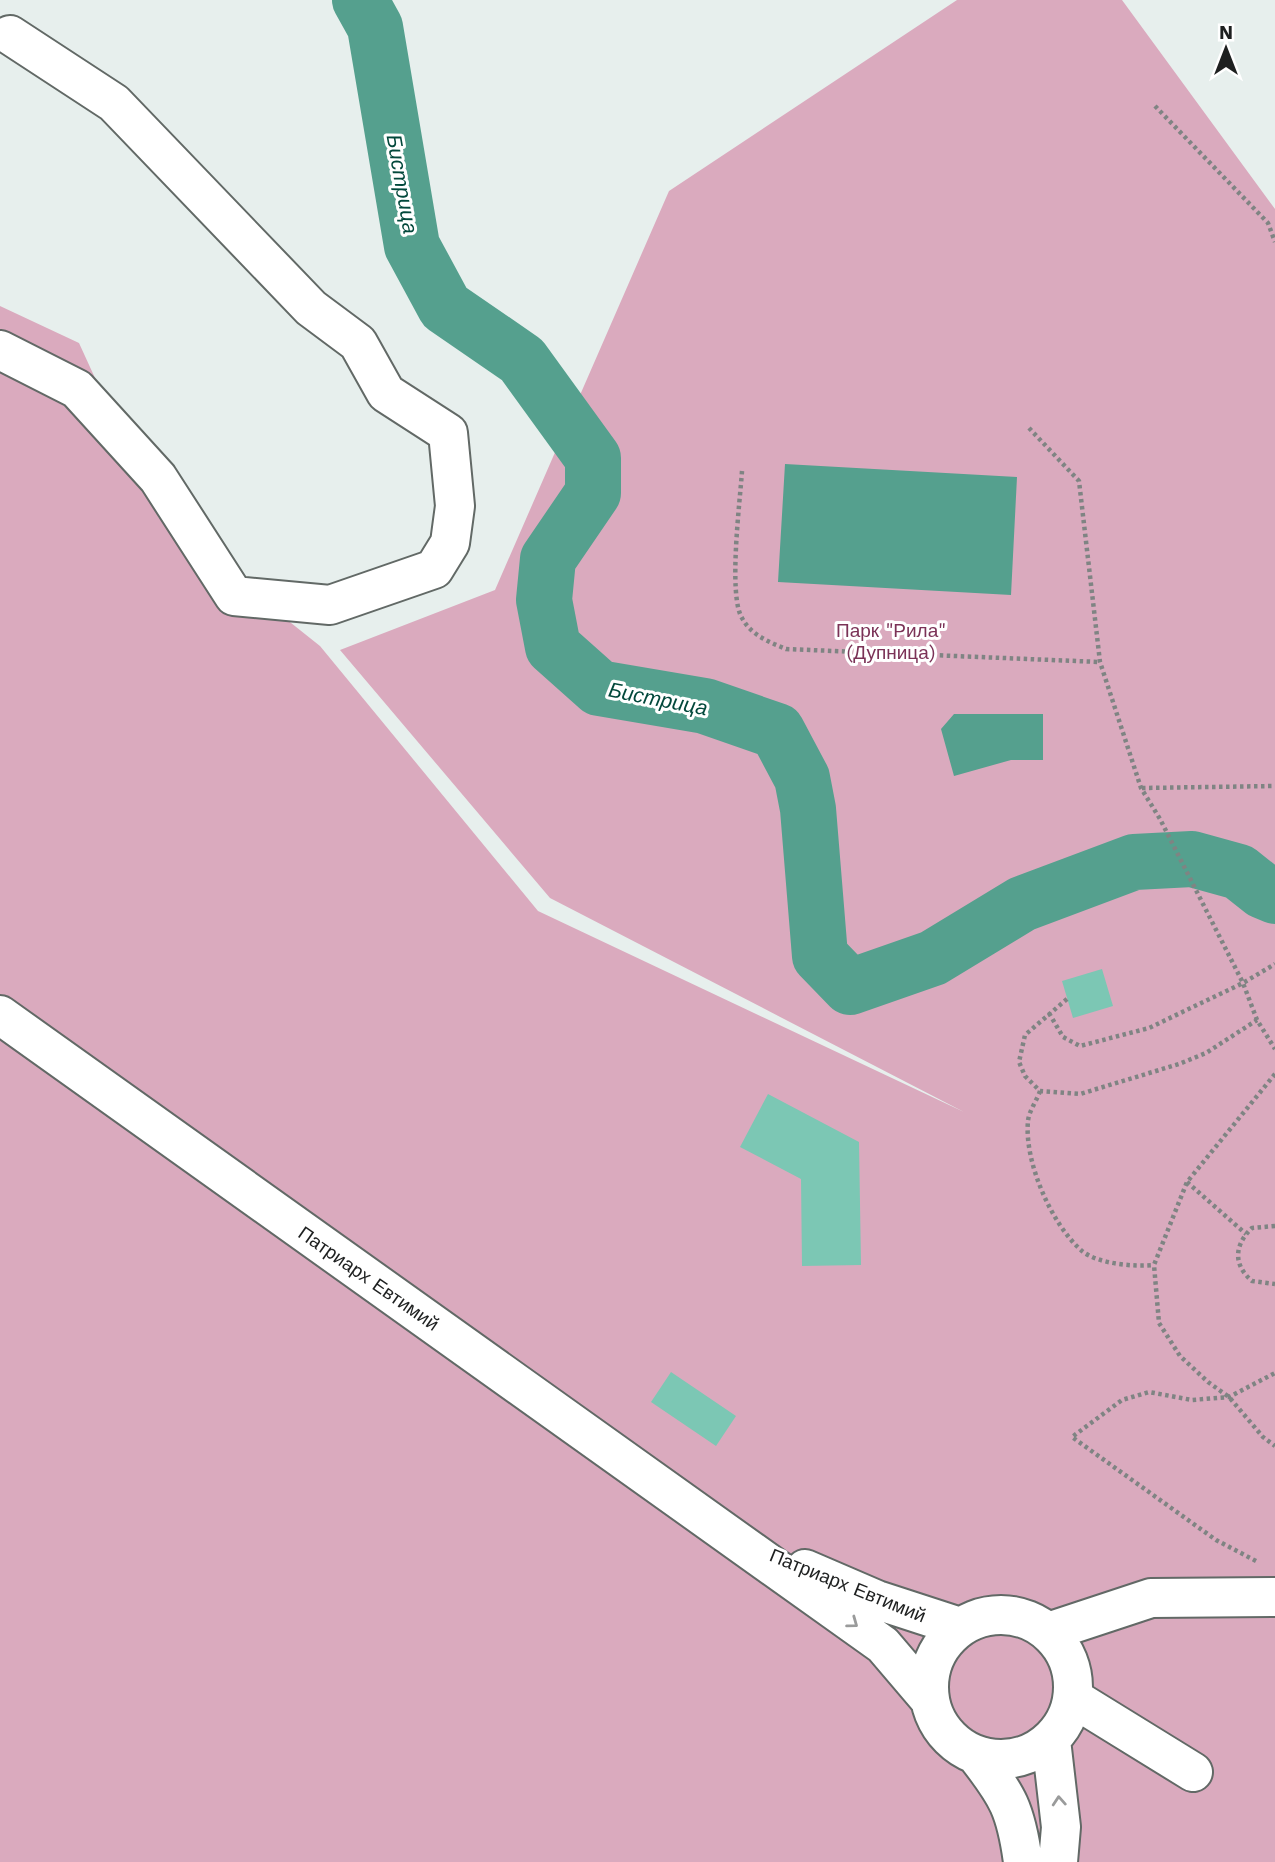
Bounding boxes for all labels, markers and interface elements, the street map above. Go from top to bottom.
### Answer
north arrow [1191,14,1261,84]
text: N [1219,21,1233,44]
water label: Бистрица [381,132,424,236]
park label: Парк "Рила" (Дупница) [836,619,946,664]
water label: Бистрица [606,677,710,720]
street label: Патриарх Евтимий [294,1221,444,1336]
street label: Патриарх Евтимий [766,1544,929,1627]
one-way arrow [845,1615,858,1627]
one-way arrow [1052,1795,1067,1806]

